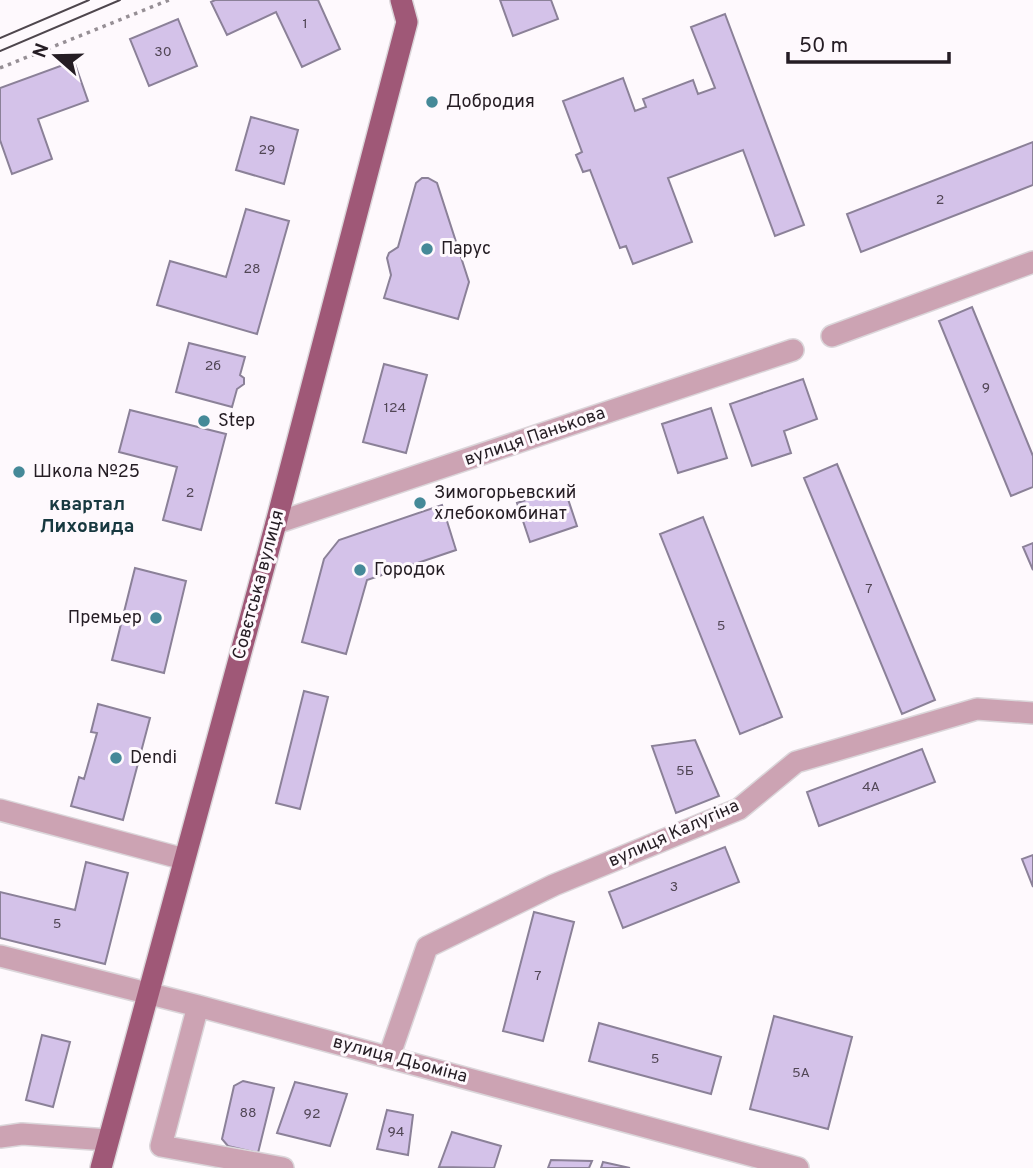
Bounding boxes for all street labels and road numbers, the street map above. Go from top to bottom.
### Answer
street label: вулиця Панькова [461,402,609,472]
street label: Совєтська вулиця [228,508,290,662]
street label: вулиця Калугіна [605,795,743,873]
street label: вулиця Дьоміна [330,1031,470,1089]

